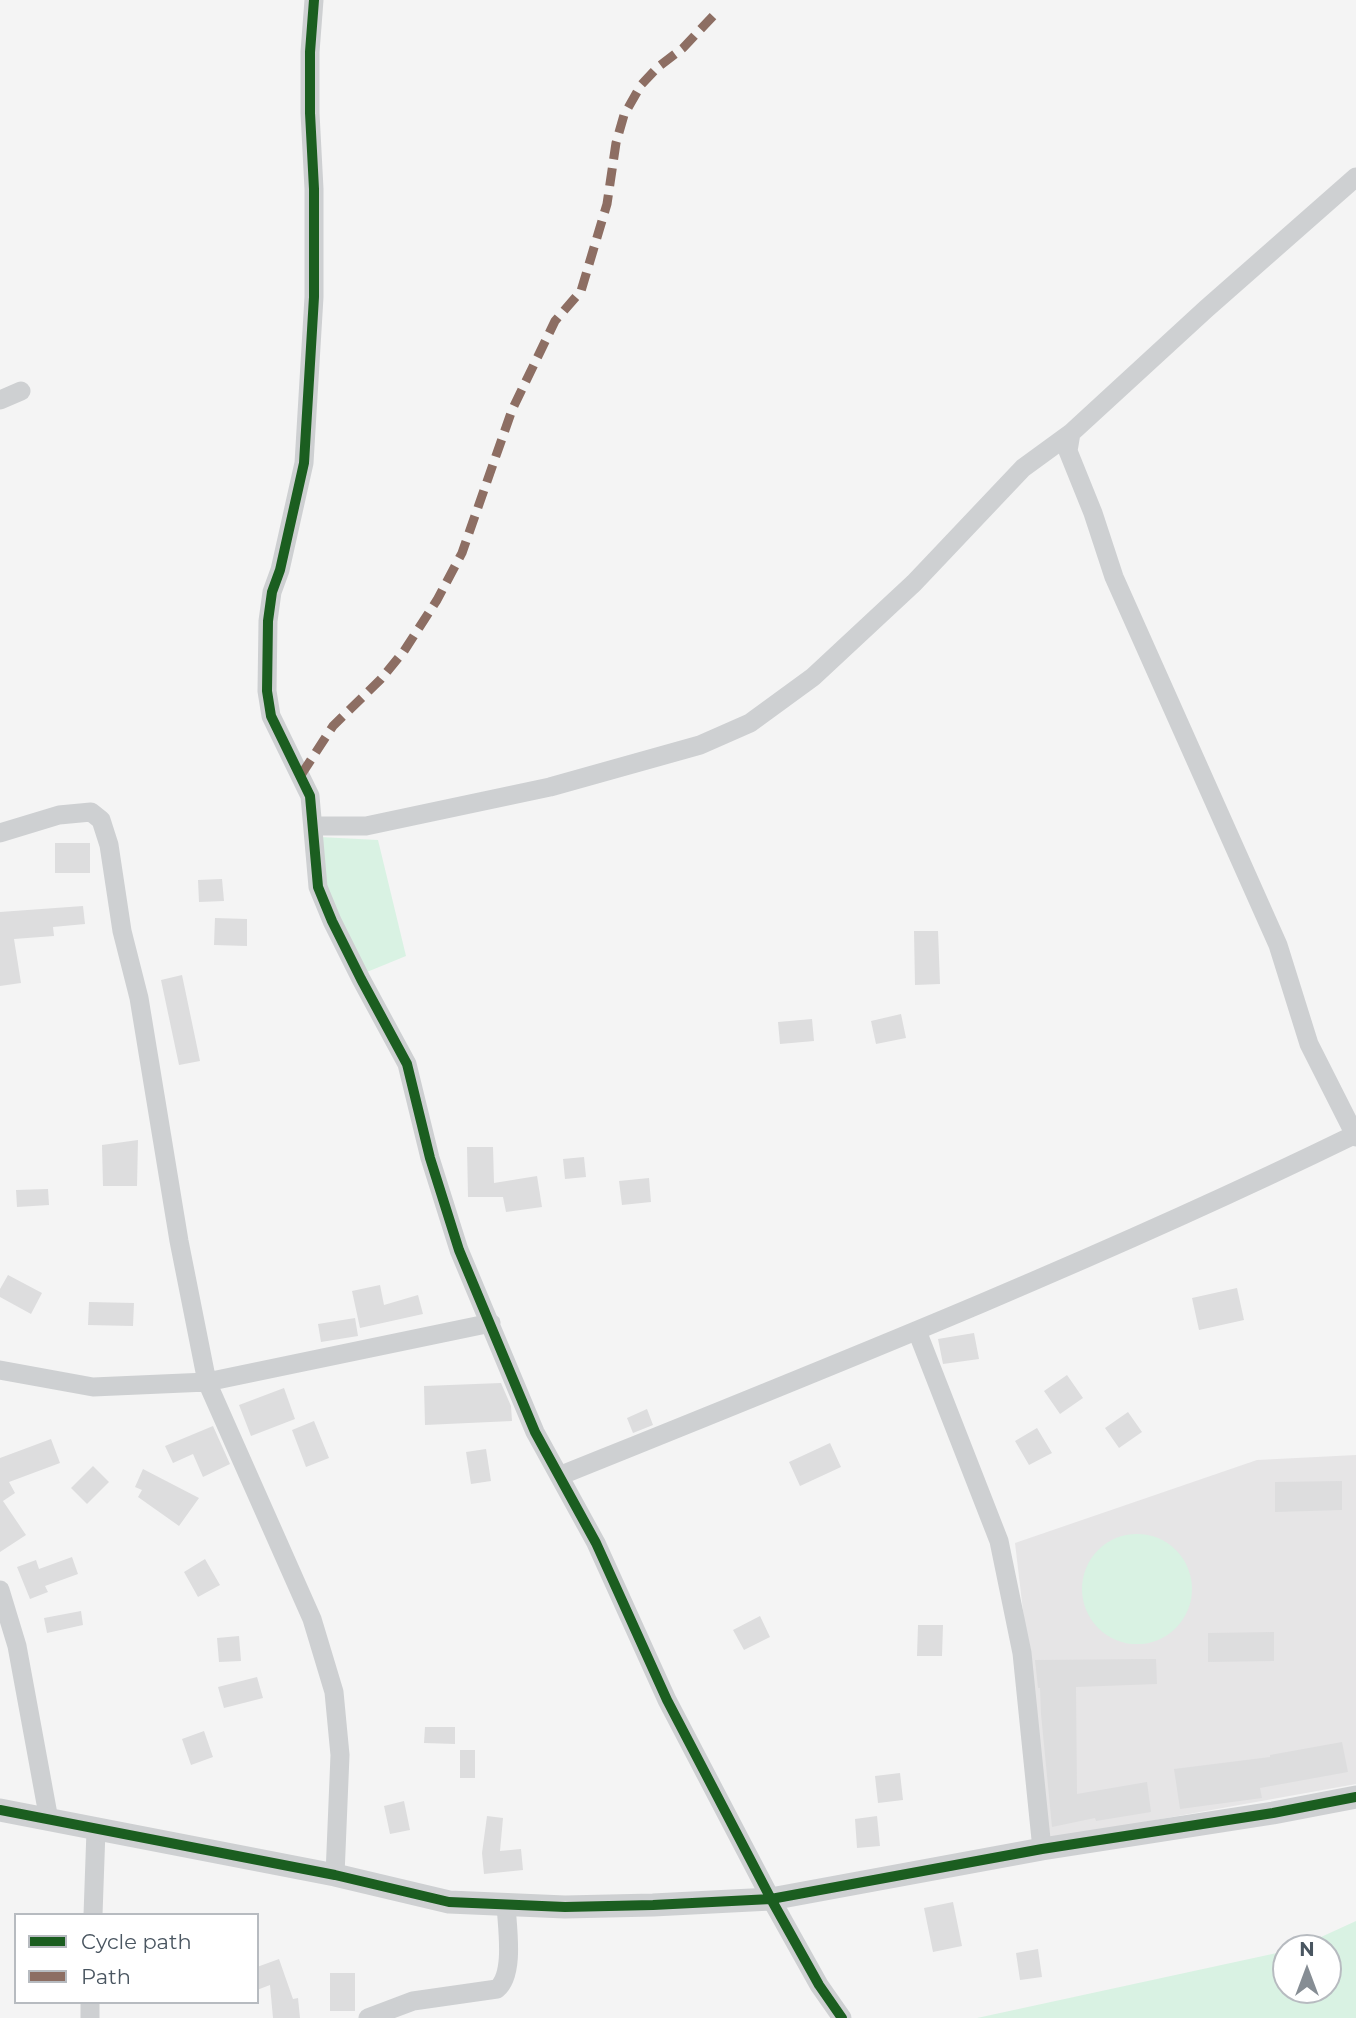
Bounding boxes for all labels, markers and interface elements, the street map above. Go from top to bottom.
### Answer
legend [14,1913,259,2004]
text: Cycle path [81,1929,192,1954]
north arrow [1272,1934,1342,2004]
text: N [1299,1938,1315,1961]
text: Path [81,1964,131,1989]

